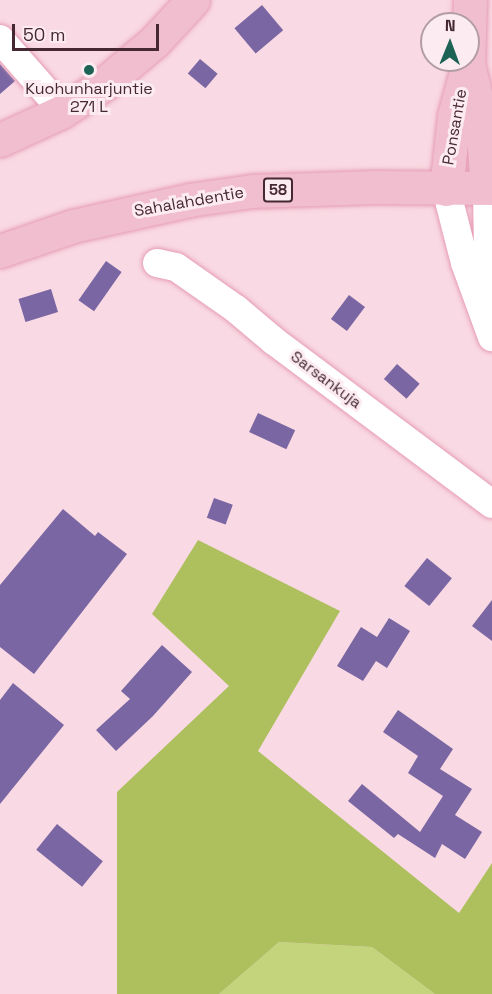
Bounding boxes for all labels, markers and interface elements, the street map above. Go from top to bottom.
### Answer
scale bar [15,12,162,50]
north arrow [420,12,480,72]
text: N [445,15,456,36]
text: 50 m [23,23,65,46]
marker: Kuohunharjuntie 271 L [82,63,96,77]
place label: Kuohunharjuntie 271 L [25,79,153,117]
street label: Ponsantie [439,87,471,167]
road number: 58 [263,178,293,202]
street label: Sahalahdentie [133,183,245,221]
street label: Sarsankuja [287,347,365,413]

